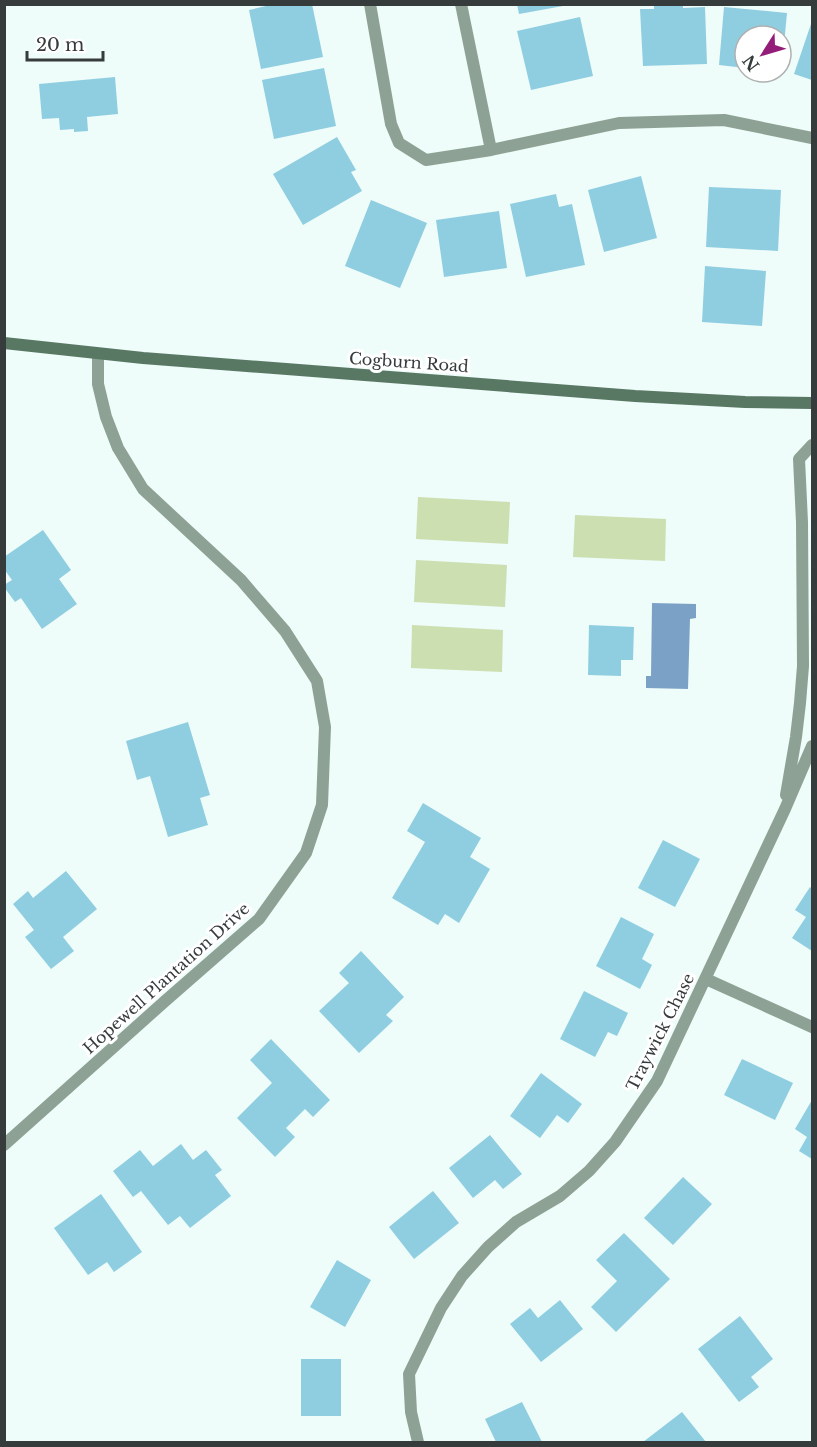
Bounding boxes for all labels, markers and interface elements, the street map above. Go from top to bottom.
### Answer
scale bar [27,24,104,62]
north arrow [733,24,793,84]
text: 20 m [36,34,84,56]
text: N [739,51,764,75]
street label: Cogburn Road [349,348,470,376]
street label: Hopewell Plantation Drive [79,898,253,1058]
street label: Traywick Chase [622,970,698,1094]

